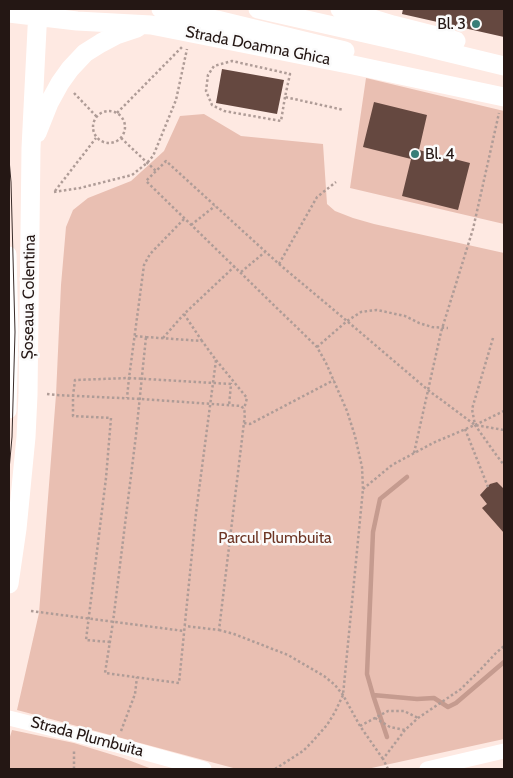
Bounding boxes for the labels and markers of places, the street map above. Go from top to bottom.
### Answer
place label: Bl. 3 [437,14,466,34]
marker: Bl. 3 [470,18,482,30]
place label: Bl. 4 [425,144,454,164]
marker: Bl. 4 [409,148,421,160]

